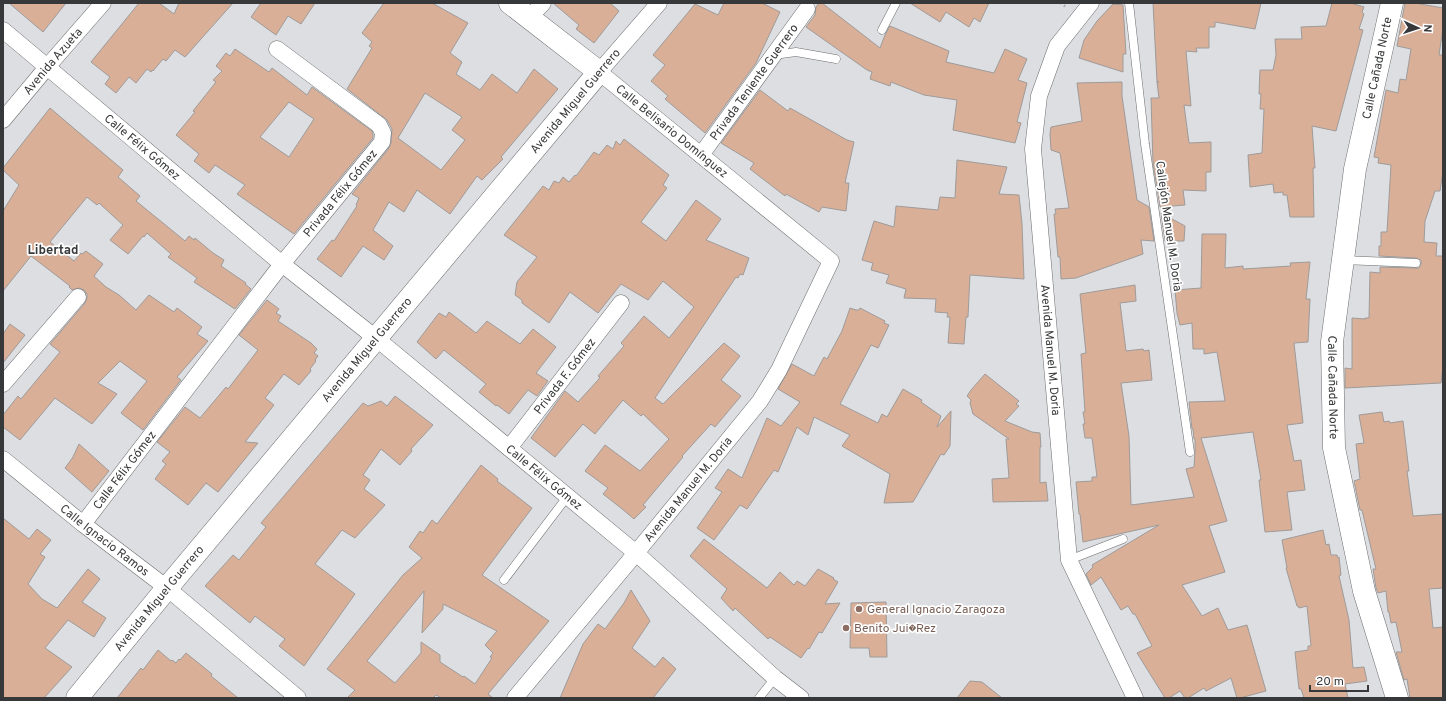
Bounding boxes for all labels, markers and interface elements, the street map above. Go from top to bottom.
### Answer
north arrow [1398,8,1438,48]
street label: Calle Cañada Norte [1359,16,1397,121]
street label: Privada Teniente Guerrero [707,21,803,144]
text: N [1420,24,1434,33]
street label: Avenida Azueta [20,25,87,99]
street label: Avenida Miguel Guerrero [527,45,625,158]
street label: Calle Belisario Domínguez [612,81,731,182]
street label: Calle Félix Gómez [100,111,183,184]
street label: Privada Félix Gómez [300,147,382,241]
street label: Callejón Manuel M. Doria [1151,160,1185,292]
district label: Libertad [27,243,79,259]
street label: Avenida Manuel M. Doria [1036,284,1063,416]
street label: Avenida Miguel Guerrero [319,294,416,406]
street label: Calle Cañada Norte [1323,334,1341,440]
street label: Privada F. Gómez [531,335,600,418]
street label: Calle Félix Gómez [90,428,160,513]
street label: Avenida Manuel M. Doria [641,434,736,546]
street label: Calle Félix Gómez [502,441,585,514]
street label: Calle Ignacio Ramos [56,501,152,580]
street label: Avenida Miguel Guerrero [111,542,208,655]
place label: General Ignacio Zaragoza [867,602,1005,618]
marker: General Ignacio Zaragoza [854,604,864,614]
place label: Benito Jui�Rez [854,621,936,637]
marker: Benito Jui�Rez [841,623,851,633]
scale bar [1310,667,1368,693]
text: 20 m [1316,674,1344,690]

